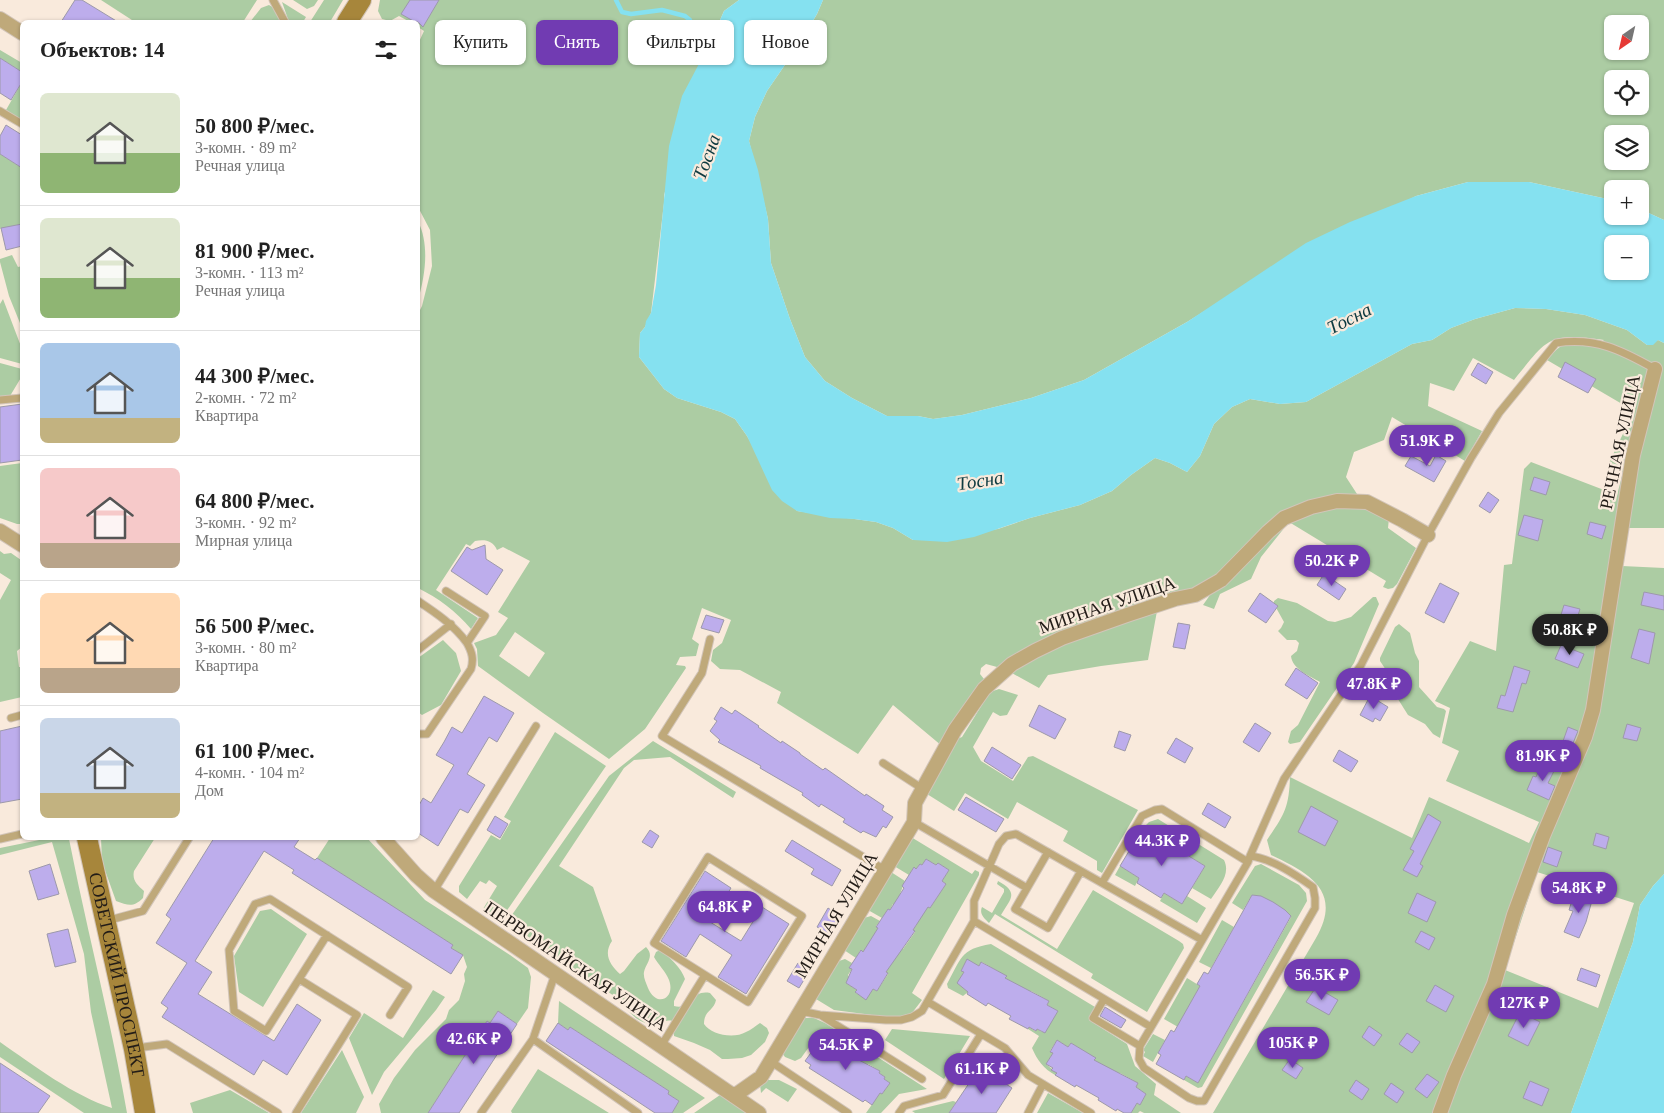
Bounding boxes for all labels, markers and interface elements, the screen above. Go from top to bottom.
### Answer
north arrow [1604,15,1649,60]
map controls [1604,15,1649,280]
chip: Купить [435,20,526,65]
chip: Снять [536,20,618,65]
chip: Фильтры [628,20,734,65]
chip: Новое [744,20,827,65]
icon: filters [372,36,400,64]
text: Объектов: 14 [40,38,165,62]
button: locate [1604,70,1649,115]
icon: home [80,113,140,173]
text: 50 800 ₽/мес. [195,114,315,138]
button: layers [1604,125,1649,170]
water label: Тосна [689,132,724,183]
text: 3-комн. · 89 m² [195,139,296,156]
text: Речная улица [195,157,285,174]
button: + [1604,180,1649,225]
button: − [1604,235,1649,280]
icon: home [80,238,140,298]
text: 81 900 ₽/мес. [195,239,315,263]
text: 3-комн. · 113 m² [195,264,304,281]
text: Речная улица [195,282,285,299]
water label: Тосна [1324,298,1375,338]
icon: home [80,363,140,423]
text: 44 300 ₽/мес. [195,364,315,388]
street label: РЕЧНАЯ УЛИЦА [1596,373,1644,511]
text: 2-комн. · 72 m² [195,389,296,406]
text: Квартира [195,407,259,424]
pin: 51.9K ₽ [1381,424,1473,467]
text: 51.9K ₽ [1400,432,1454,449]
water label: Тосна [955,466,1005,495]
icon: home [80,488,140,548]
text: 64 800 ₽/мес. [195,489,315,513]
text: 3-комн. · 92 m² [195,514,296,531]
text: Мирная улица [195,532,292,549]
pin: 50.2K ₽ [1286,544,1378,587]
text: 50.2K ₽ [1305,552,1359,569]
street label: МИРНАЯ УЛИЦА [1036,572,1178,638]
icon: home [80,613,140,673]
text: 56 500 ₽/мес. [195,614,315,638]
pin: 50.8K ₽ [1524,614,1616,656]
text: 50.8K ₽ [1543,621,1597,638]
text: 3-комн. · 80 m² [195,639,296,656]
text: Квартира [195,657,259,674]
pin: 47.8K ₽ [1328,668,1420,710]
text: 47.8K ₽ [1347,675,1401,692]
icon: home [80,738,140,798]
text: 61 100 ₽/мес. [195,739,315,763]
pin: 81.9K ₽ [1497,740,1589,782]
text: 81.9K ₽ [1516,747,1570,764]
text: 4-комн. · 104 m² [195,764,304,781]
text: Дом [195,782,224,799]
pin: 44.3K ₽ [1116,824,1208,867]
text: 44.3K ₽ [1135,832,1189,849]
street label: МИРНАЯ УЛИЦА [790,848,882,982]
street label: СОВЕТСКИЙ ПРОСПЕКТ [85,870,149,1079]
pin: 54.8K ₽ [1533,872,1625,914]
text: 54.8K ₽ [1552,879,1606,896]
pin: 64.8K ₽ [679,890,771,933]
street label: ПЕРВОМАЙСКАЯ УЛИЦА [481,897,671,1035]
text: 64.8K ₽ [698,898,752,915]
pin: 56.5K ₽ [1276,958,1368,1001]
text: 56.5K ₽ [1295,966,1349,983]
pin: 127K ₽ [1483,986,1565,1029]
text: 127K ₽ [1499,994,1549,1011]
pin: 42.6K ₽ [428,1022,520,1065]
pin: 105K ₽ [1252,1026,1334,1069]
pin: 54.5K ₽ [800,1028,892,1071]
text: 42.6K ₽ [447,1030,501,1047]
text: 105K ₽ [1268,1034,1318,1051]
text: 54.5K ₽ [819,1036,873,1053]
pin: 61.1K ₽ [936,1052,1028,1095]
text: 61.1K ₽ [955,1060,1009,1077]

